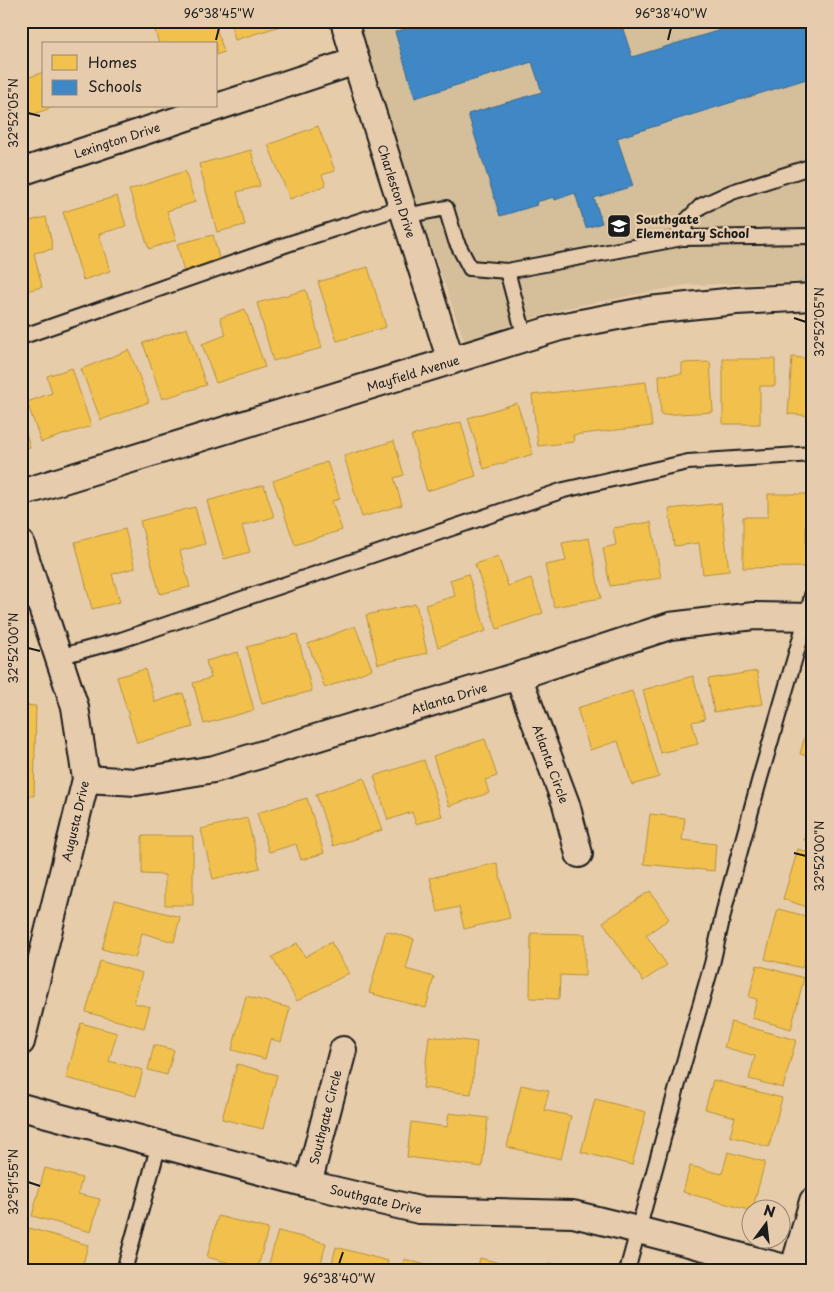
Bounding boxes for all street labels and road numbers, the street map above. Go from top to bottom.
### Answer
street label: Lexington Drive [72,118,162,162]
street label: Charleston Drive [373,142,421,240]
street label: Mayfield Avenue [365,350,462,396]
street label: Atlanta Drive [409,678,489,718]
street label: Atlanta Circle [528,722,574,806]
street label: Augusta Drive [57,779,93,863]
street label: Southgate Circle [305,1067,346,1166]
street label: Southgate Drive [328,1180,424,1218]

